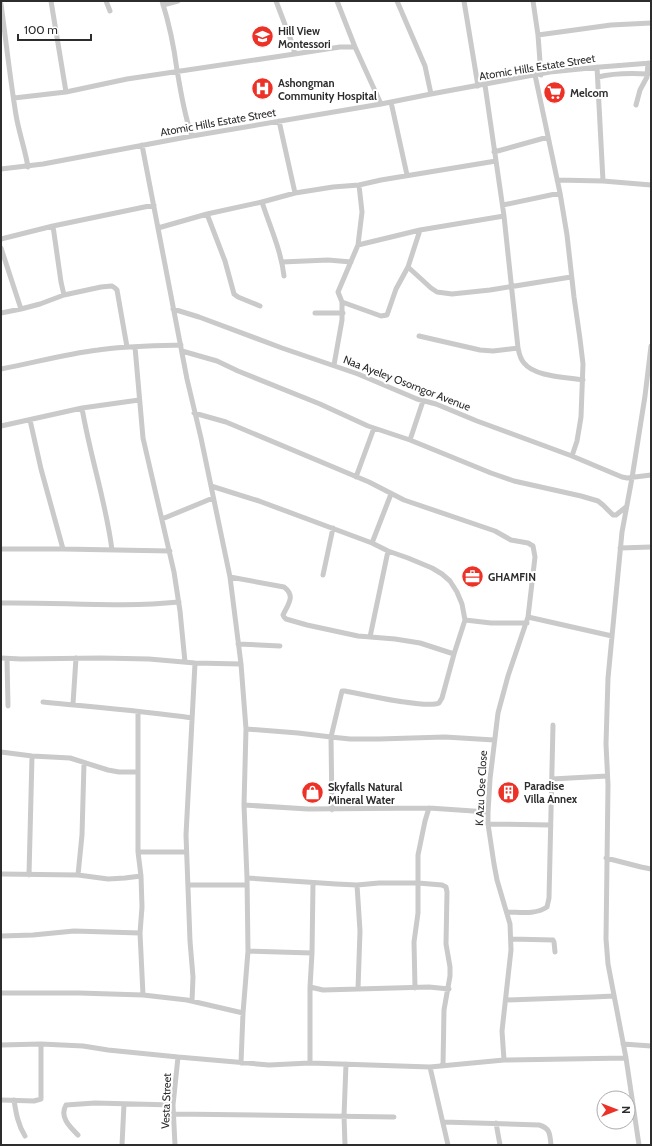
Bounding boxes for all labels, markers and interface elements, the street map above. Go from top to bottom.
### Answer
scale bar [18,16,91,42]
text: 100 m [24,22,58,37]
school or university icon: Hill View Montessori [249,24,275,50]
place label: Hill View Montessori [278,24,331,51]
street label: Atomic Hills Estate Street [478,51,596,83]
hospital icon: Ashongman Community Hospital [250,76,276,102]
place label: Ashongman Community Hospital [278,76,377,103]
supermarket icon: Melcom [541,80,567,106]
place label: Melcom [570,86,608,100]
street label: Atomic Hills Estate Street [159,105,277,139]
street label: Naa Ayeley Osorngor Avenue [341,352,473,414]
office icon: GHAMFIN [460,564,486,590]
place label: GHAMFIN [488,570,536,584]
street label: K Azu Ose Close [472,750,490,826]
building icon: Paradise Villa Annex [495,779,521,805]
place label: Paradise Villa Annex [524,779,578,806]
shop icon: Skyfalls Natural Mineral Water [300,780,326,806]
place label: Skyfalls Natural Mineral Water [328,780,403,807]
street label: Vesta Street [158,1073,174,1129]
north arrow [596,1090,636,1130]
text: N [619,1106,633,1114]

